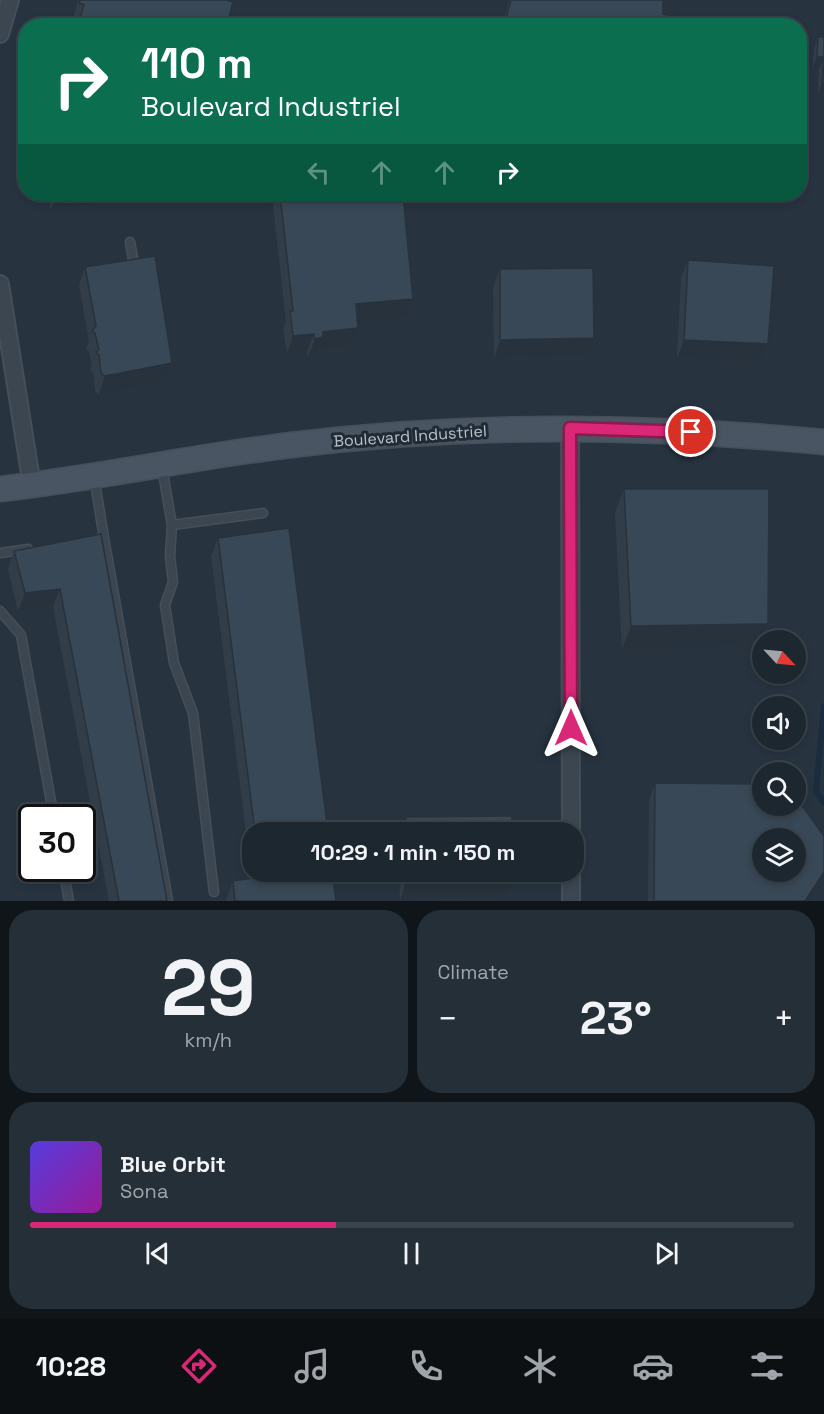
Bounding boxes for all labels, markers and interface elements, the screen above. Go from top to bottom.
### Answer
text: 110 m [141,37,253,90]
icon: right [42,42,120,120]
text: Boulevard Industriel [141,89,401,124]
icon: left [302,156,335,189]
icon: ahead [365,156,398,189]
icon: ahead [428,156,461,189]
icon: right [491,156,524,189]
pin [665,406,716,457]
icon: arrive [674,415,707,448]
street label: Boulevard Industriel [333,420,487,452]
north arrow [752,630,806,684]
map controls [752,630,806,882]
position arrow [539,696,603,760]
button: sound [752,696,806,750]
button: search [752,762,806,816]
speed limit sign: 30 [18,804,96,882]
button: layers [752,828,806,882]
text: 10:29 · 1 min · 150 m [311,838,515,866]
text: 29 [161,938,255,1038]
text: Climate [438,959,509,985]
text: 23° [580,990,652,1047]
text: − [438,998,458,1040]
text: + [774,998,794,1040]
text: km/h [184,1027,232,1053]
text: Blue Orbit [120,1150,226,1178]
text: Sona [120,1178,168,1204]
icon: previous [141,1237,174,1270]
icon: pause [395,1237,428,1270]
icon: next [650,1237,683,1270]
icon: directions [178,1345,220,1387]
icon: music [291,1345,333,1387]
icon: phone [405,1345,447,1387]
icon: climate [519,1345,561,1387]
icon: car [632,1345,674,1387]
icon: filters [746,1345,788,1387]
text: 10:28 [36,1349,106,1384]

